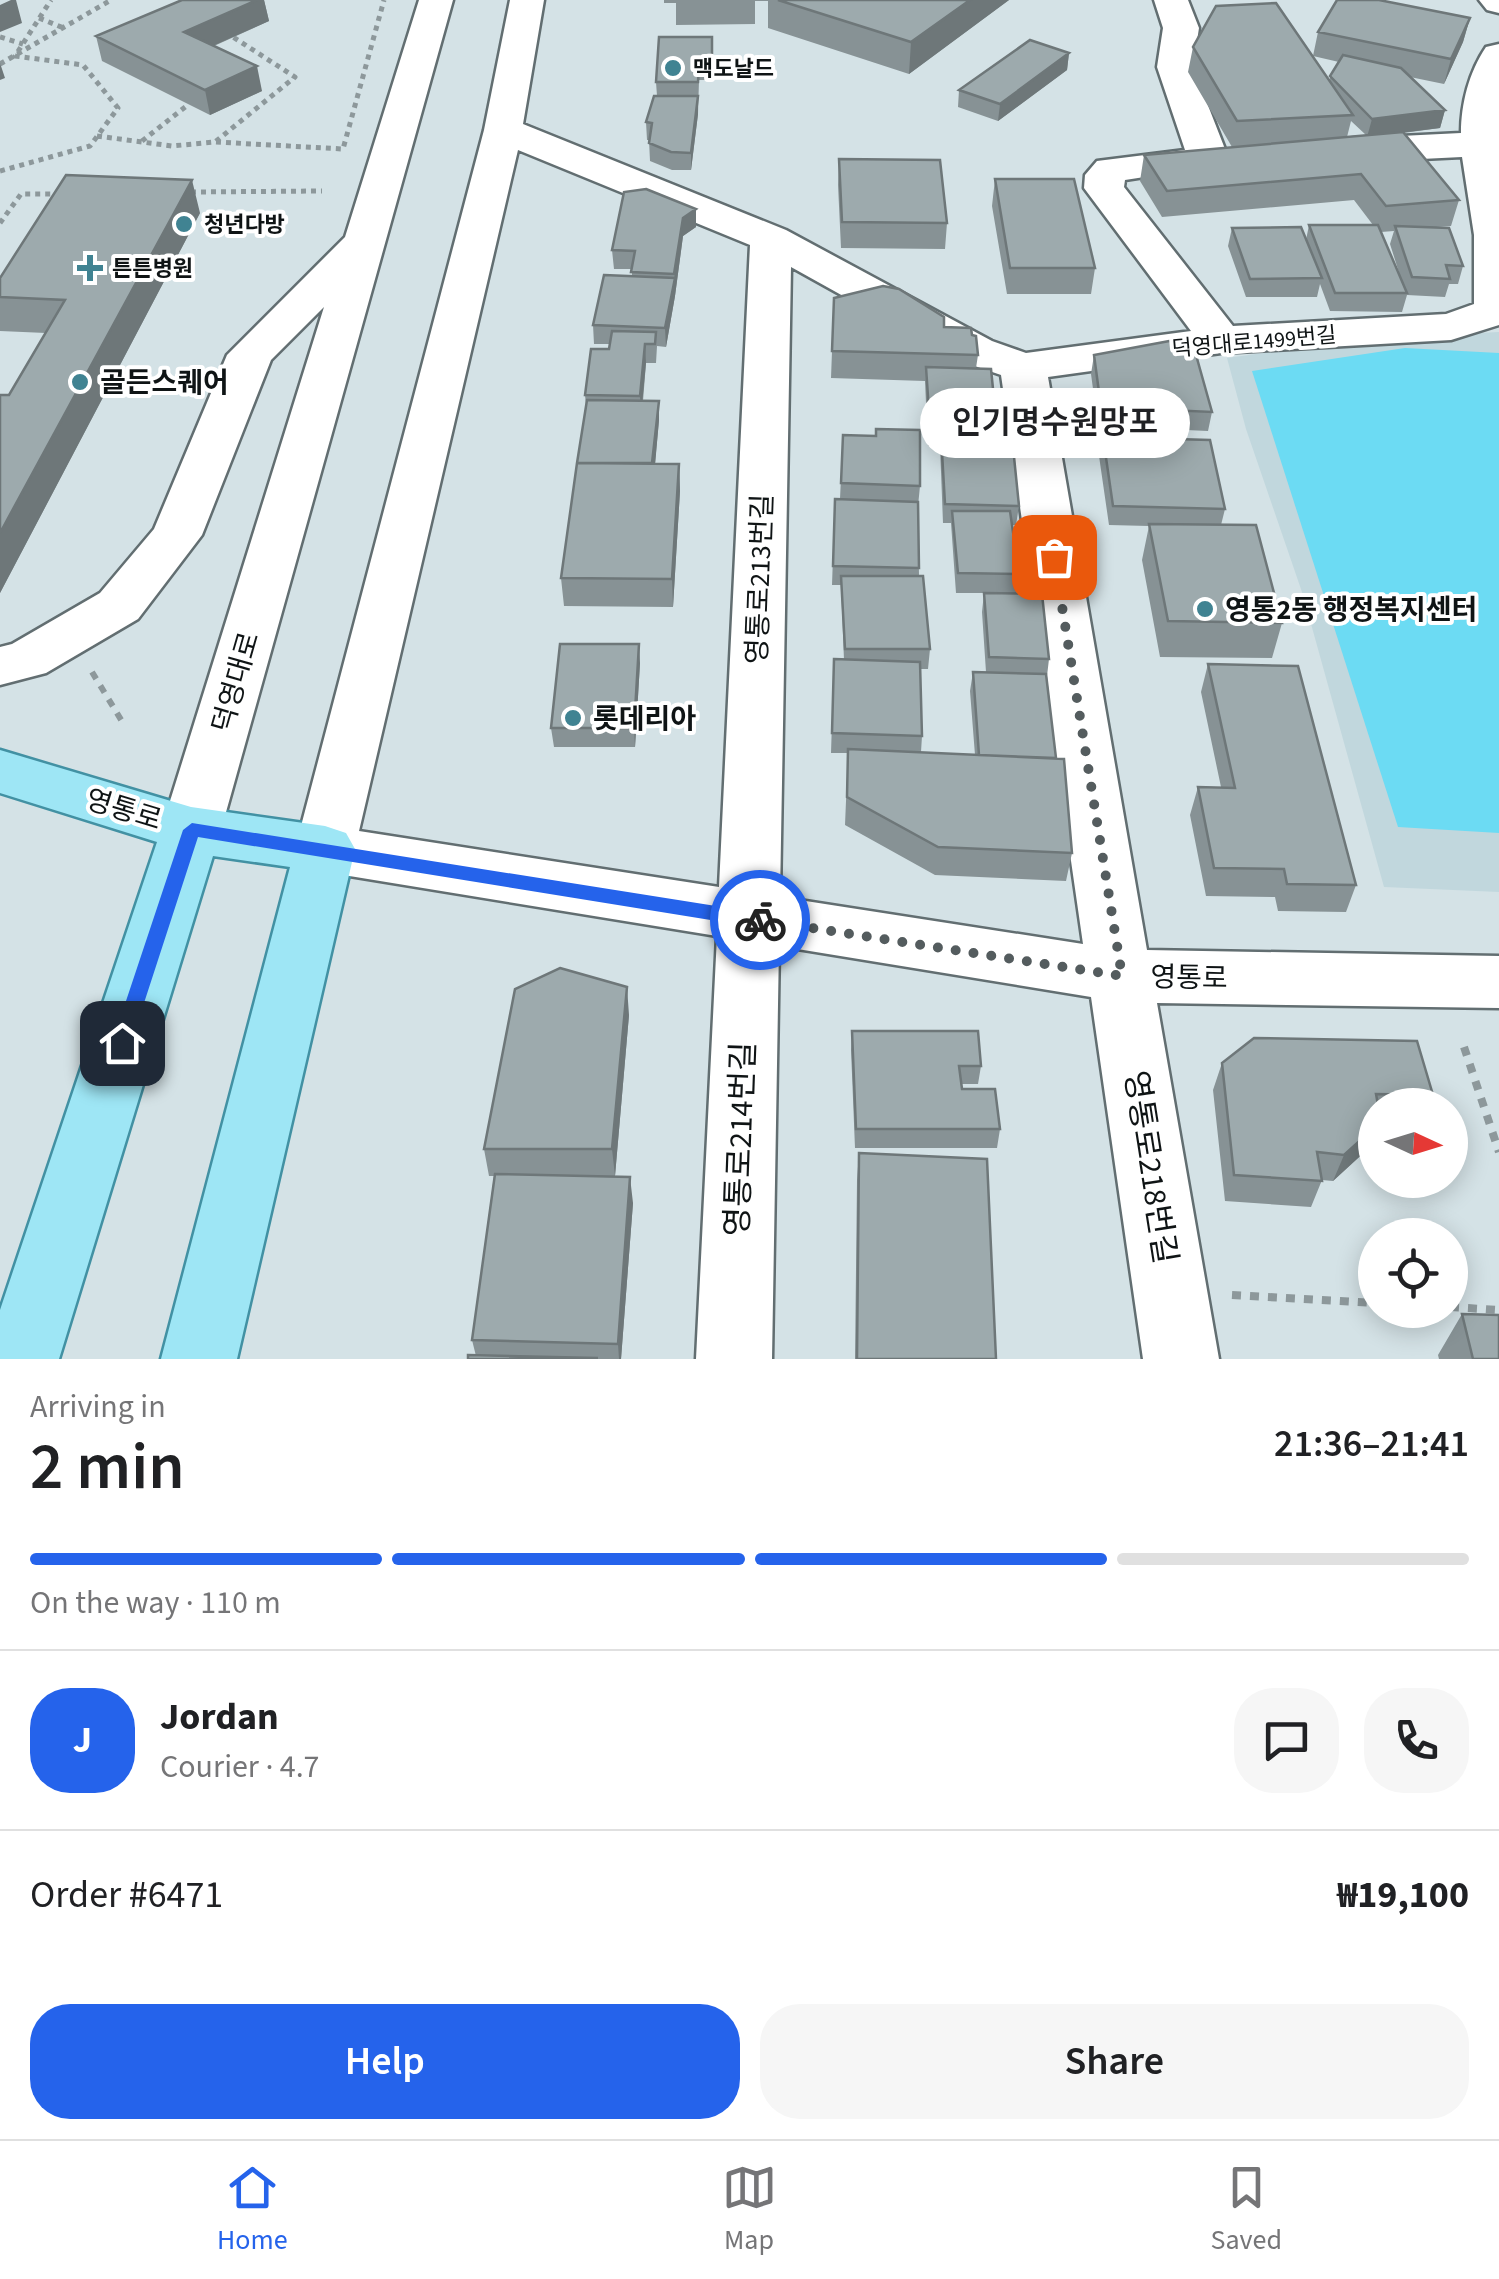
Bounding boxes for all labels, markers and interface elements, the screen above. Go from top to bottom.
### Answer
place label: 맥도날드 [693,53,774,85]
marker: 맥도날드 [662,57,684,79]
place label: 청년다방 [204,209,285,241]
marker: 청년다방 [173,213,195,235]
place label: 튼튼병원 [112,253,193,285]
marker: 튼튼병원 [77,255,103,281]
street label: 덕영대로1499번길 [1170,319,1338,365]
place label: 골든스퀘어 [100,363,229,403]
marker: 골든스퀘어 [69,371,91,393]
callout: 인기명수원망포 [919,387,1189,457]
text: 인기명수원망포 [952,400,1158,446]
street label: 영통로213번길 [737,493,783,665]
pin [1012,515,1097,600]
icon: bag [1027,530,1082,585]
place label: 영통2동 행정복지센터 [1225,590,1477,630]
marker: 영통2동 행정복지센터 [1194,598,1216,620]
street label: 덕영대로 [203,627,269,737]
place label: 롯데리아 [593,699,696,739]
marker: 롯데리아 [562,707,584,729]
street label: 영통로 [81,780,167,840]
courier [710,870,810,970]
icon: bike [733,893,788,948]
street label: 영통로 [1150,957,1228,999]
pin [80,1001,165,1086]
icon: home [95,1016,150,1071]
street label: 영통로214번길 [715,1041,767,1237]
street label: 영통로218번길 [1112,1067,1188,1267]
north arrow [1358,1088,1468,1198]
map controls [1358,1088,1468,1328]
button: locate [1358,1218,1468,1328]
text: Arriving in [30,1384,166,1430]
text: 21:36–21:41 [1274,1417,1469,1471]
text: 2 min [30,1421,185,1514]
text: On the way · 110 m [30,1580,281,1626]
button: chat [1234,1688,1339,1793]
button: phone [1364,1688,1469,1793]
text: Jordan [160,1690,279,1744]
text: J [73,1713,92,1767]
text: Courier · 4.7 [160,1744,320,1790]
text: Order #6471 [30,1868,223,1922]
text: ₩19,100 [1337,1868,1469,1922]
button: Help [30,2004,740,2119]
button: Share [760,2004,1469,2119]
tab: Home [217,2160,288,2260]
tab: Map [722,2160,777,2260]
tab: Saved [1211,2160,1282,2260]

